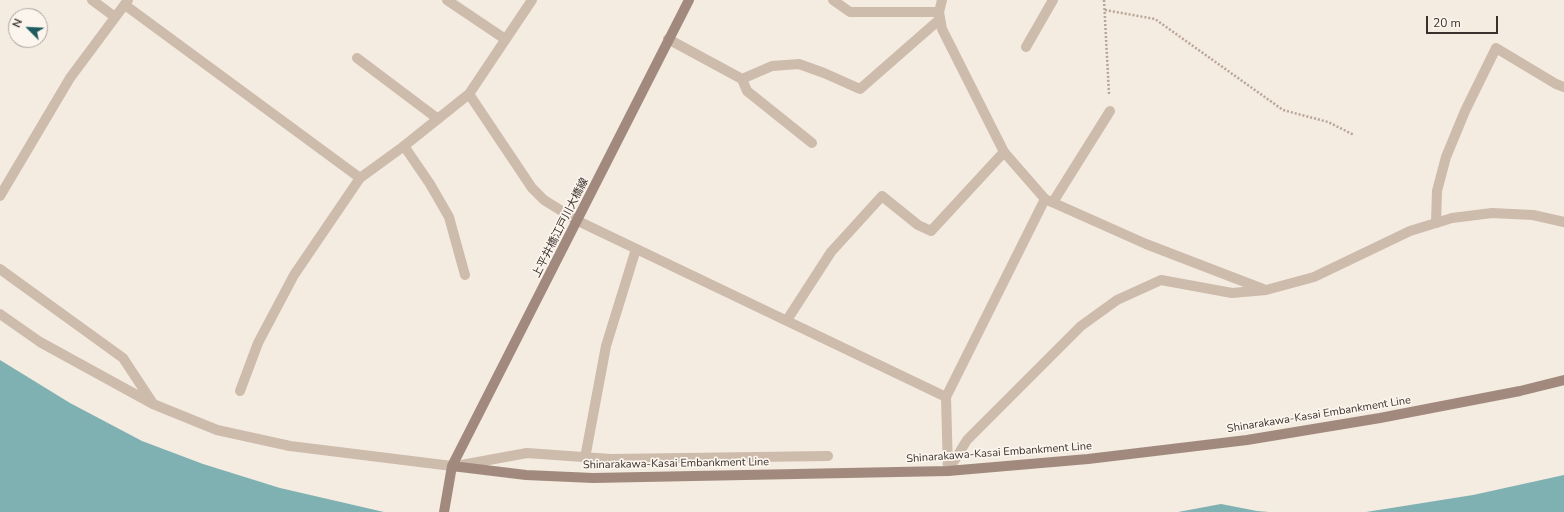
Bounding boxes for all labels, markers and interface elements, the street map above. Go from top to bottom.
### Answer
north arrow [8,8,48,48]
scale bar [1428,8,1500,34]
text: 20 m [1433,15,1461,31]
text: N [9,17,26,30]
street label: 上平井橋江戸川大橋線 [530,176,592,280]
street label: Shinarakawa-Kasai Embankment Line [1226,394,1412,436]
street label: Shinarakawa-Kasai Embankment Line [906,440,1092,466]
street label: Shinarakawa-Kasai Embankment Line [583,456,769,472]

